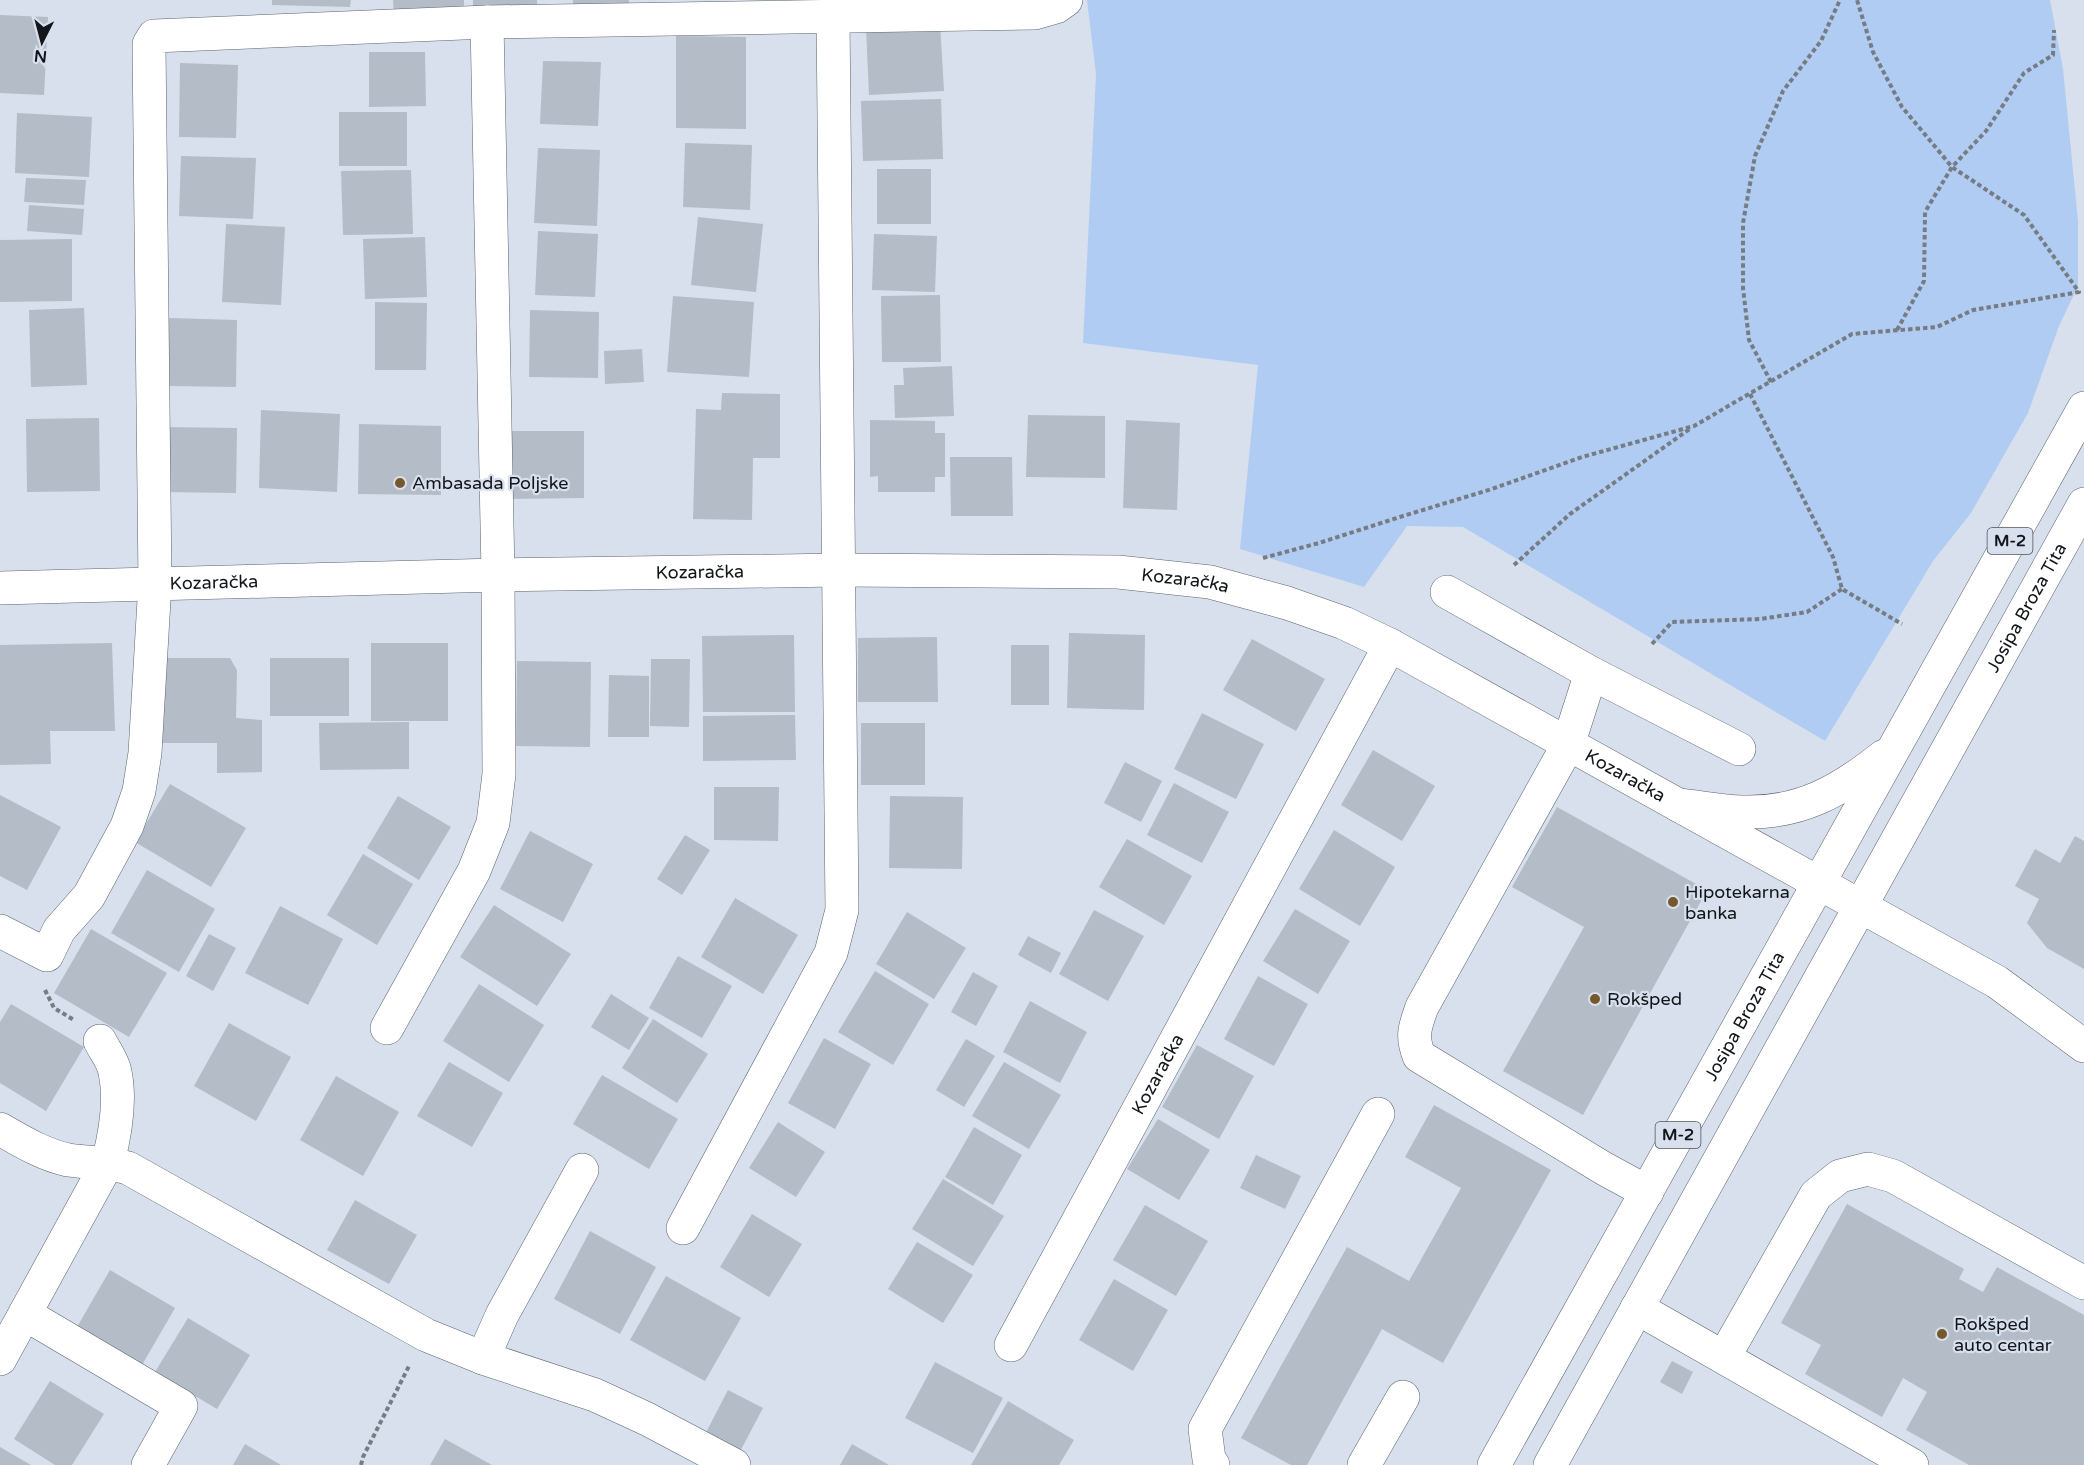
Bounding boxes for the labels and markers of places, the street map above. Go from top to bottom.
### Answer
place label: Ambasada Poljske [412,472,569,494]
marker: Ambasada Poljske [393,476,407,490]
place label: Hipotekarna banka [1685,881,1790,924]
marker: Hipotekarna banka [1666,895,1680,909]
place label: Rokšped [1607,988,1682,1010]
marker: Rokšped [1588,992,1602,1006]
place label: Rokšped auto centar [1954,1313,2052,1356]
marker: Rokšped auto centar [1935,1327,1949,1341]

